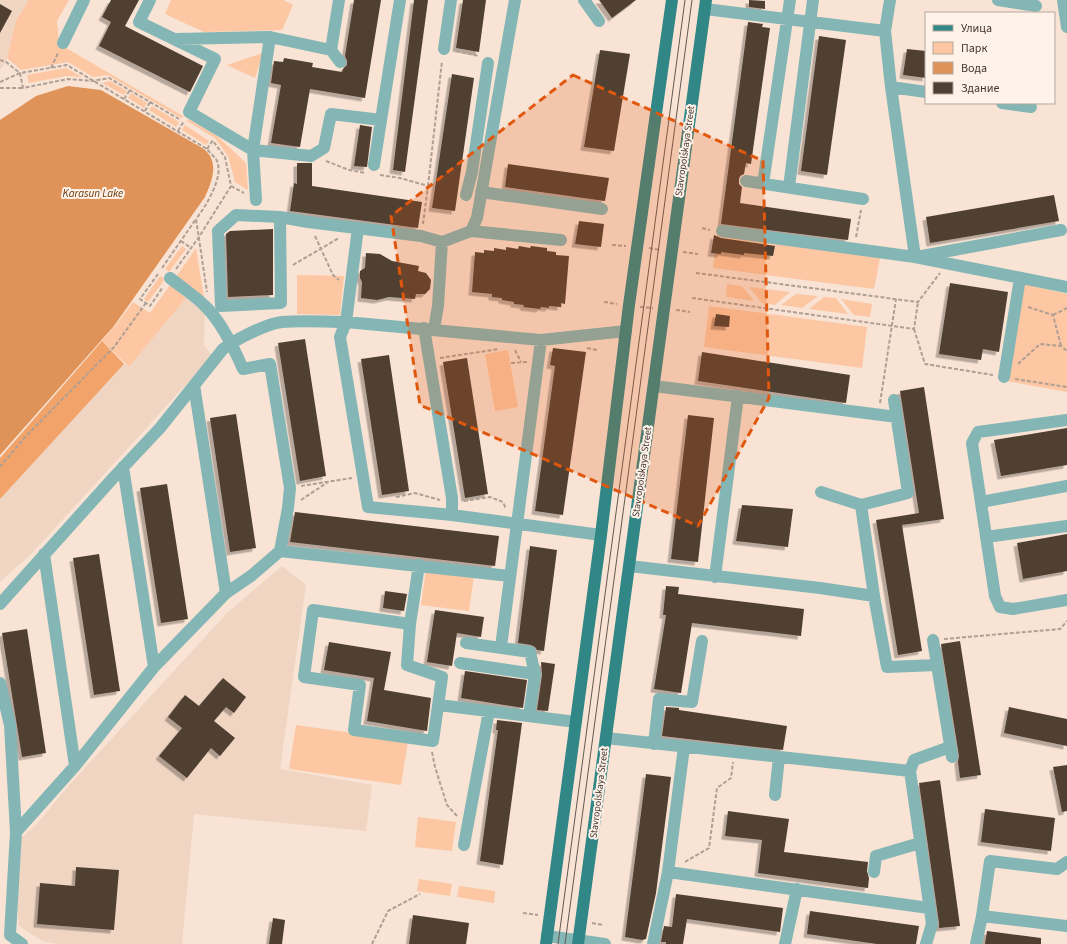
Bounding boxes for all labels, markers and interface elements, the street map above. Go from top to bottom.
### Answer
legend [925,12,1055,104]
text: Улица [961,20,992,37]
text: Парк [961,40,987,57]
text: Вода [961,60,987,77]
text: Здание [961,80,1000,97]
street label: Stavropolskaya Street [672,104,698,197]
water label: Karasun Lake [63,186,123,201]
street label: Stavropolskaya Street [629,425,655,518]
street label: Stavropolskaya Street [587,746,612,839]

